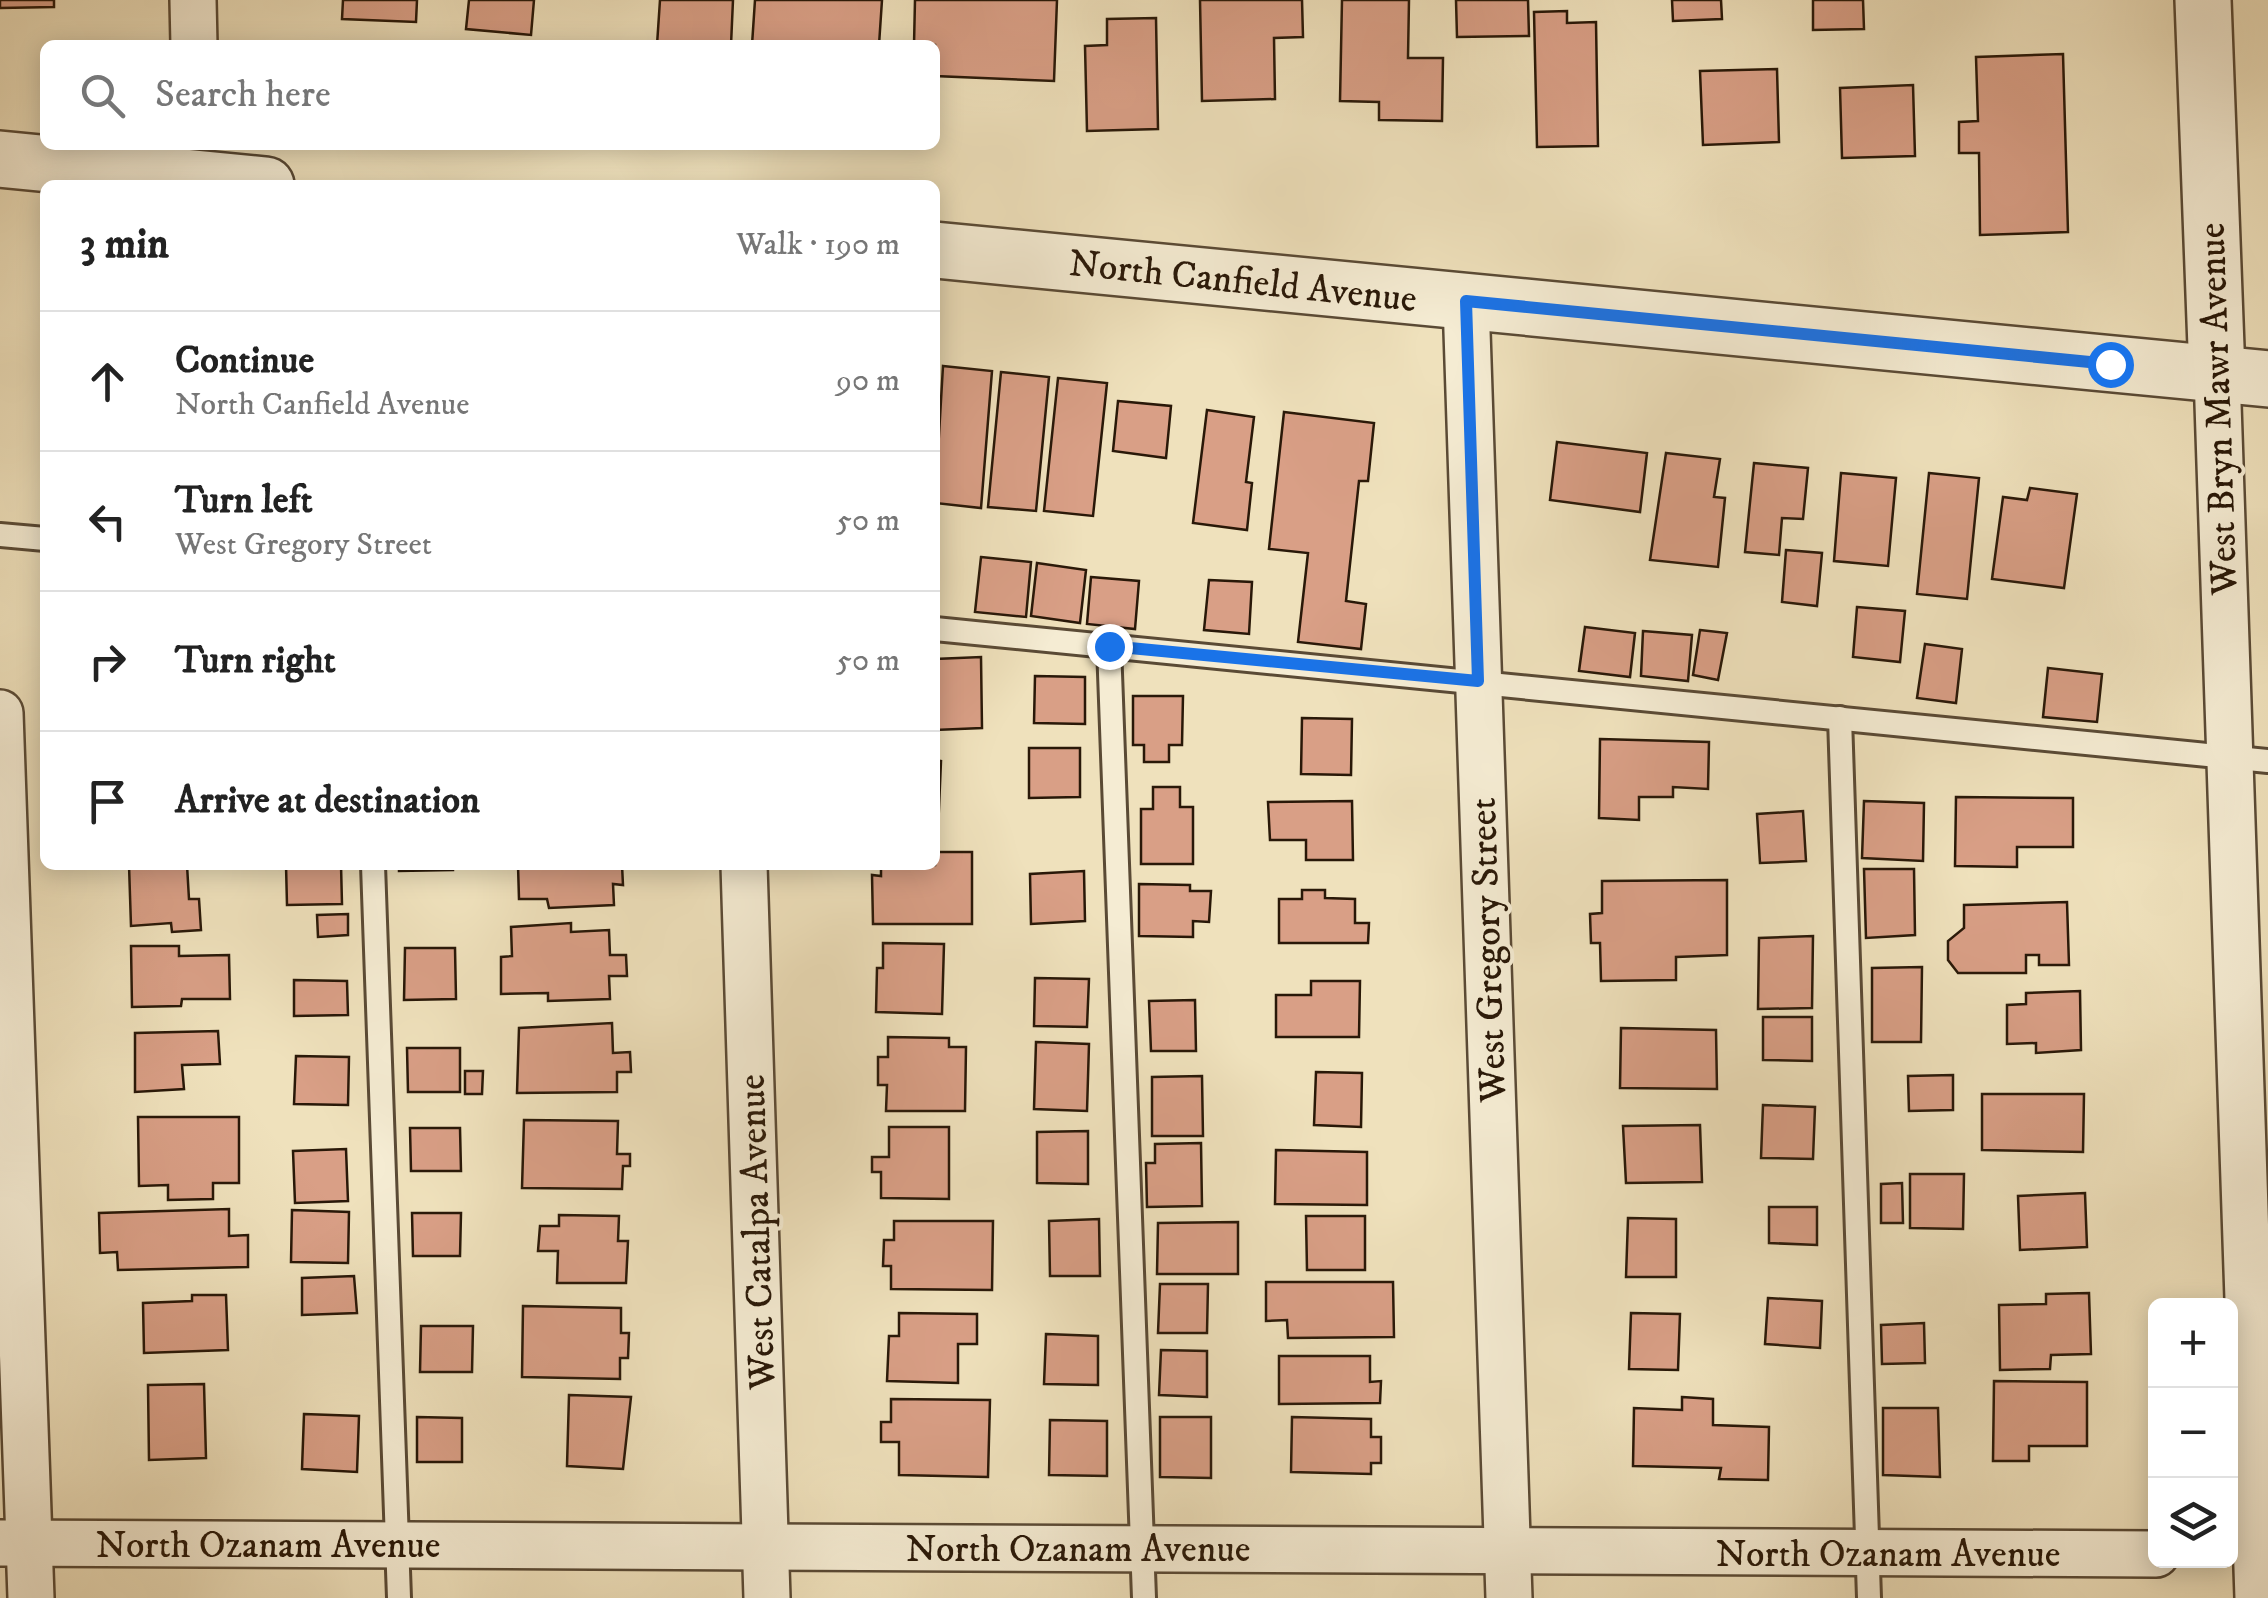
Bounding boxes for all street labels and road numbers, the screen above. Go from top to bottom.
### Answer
street label: West Bryn Mawr Avenue [2189,222,2250,597]
street label: North Canfield Avenue [1066,240,1419,324]
street label: West Gregory Street [1460,797,1518,1104]
street label: West Catalpa Avenue [729,1073,788,1392]
street label: North Ozanam Avenue [96,1522,440,1570]
street label: North Ozanam Avenue [906,1526,1250,1574]
street label: North Ozanam Avenue [1716,1531,2060,1579]

